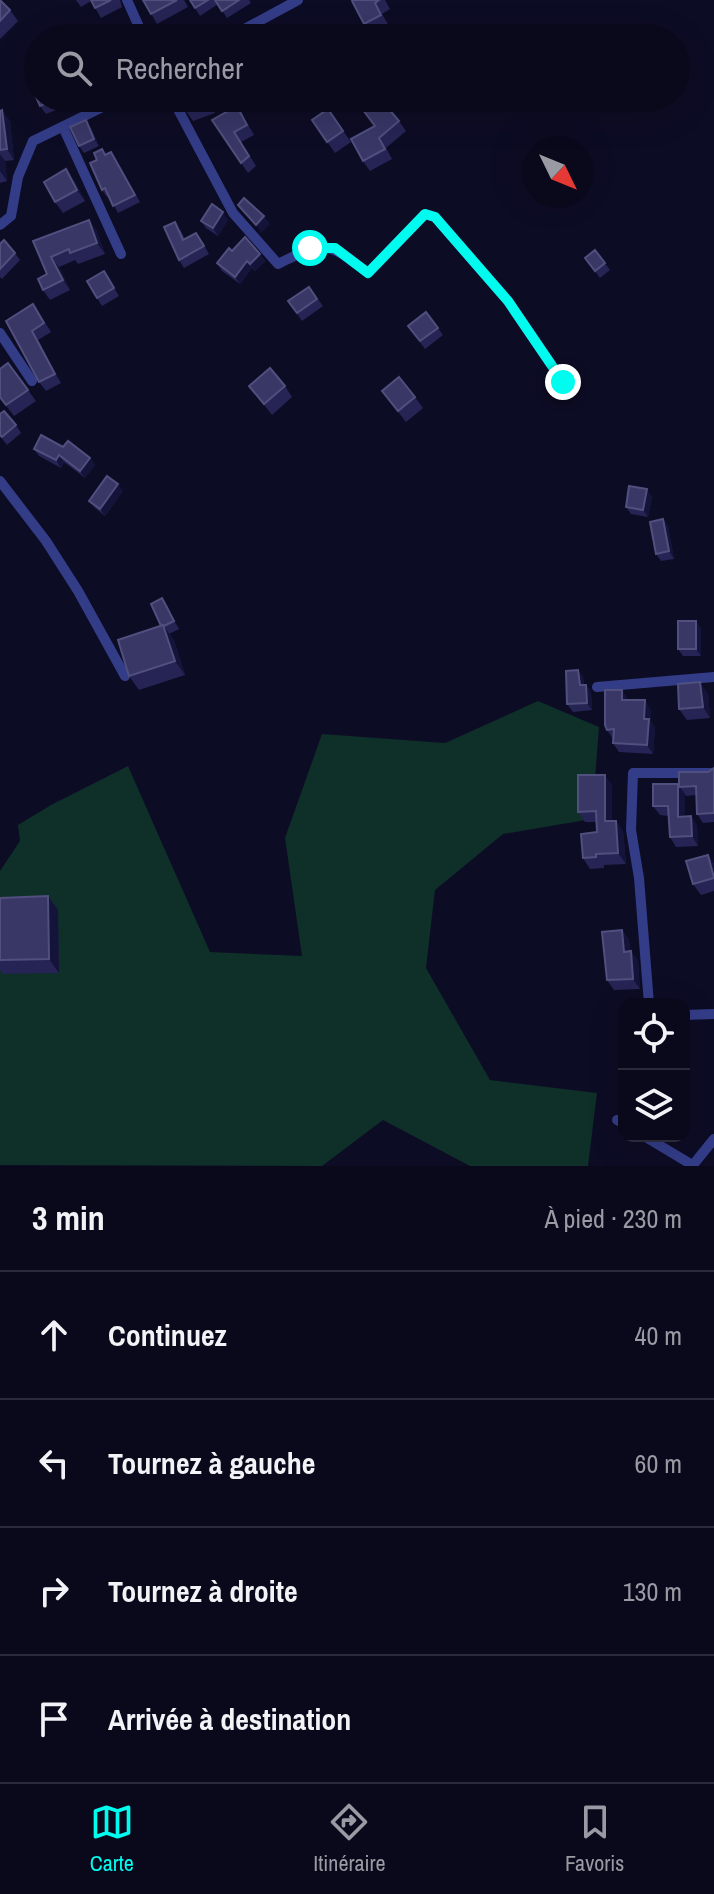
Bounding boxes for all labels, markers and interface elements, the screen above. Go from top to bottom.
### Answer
search box [24,24,690,112]
icon: search [52,46,96,90]
text: Rechercher [116,48,243,88]
north arrow [522,136,594,208]
route start [292,230,328,266]
route end [545,364,581,400]
map controls [618,998,690,1142]
button: locate [618,998,690,1070]
button: layers [618,1070,690,1142]
text: 3 min [32,1195,105,1241]
text: À pied · 230 m [544,1201,682,1236]
icon: ahead [32,1313,76,1357]
text: Continuez [108,1315,227,1355]
text: 40 m [635,1318,682,1353]
icon: left [32,1441,76,1485]
text: Tournez à gauche [108,1443,315,1483]
text: 60 m [635,1446,682,1481]
icon: right [32,1569,76,1613]
text: Tournez à droite [108,1571,298,1611]
text: 130 m [623,1574,682,1609]
icon: arrive [32,1697,76,1741]
text: Arrivée à destination [108,1699,351,1739]
tab: Carte [90,1800,134,1878]
tab: Itinéraire [313,1800,386,1878]
tab: Favoris [565,1800,624,1878]

